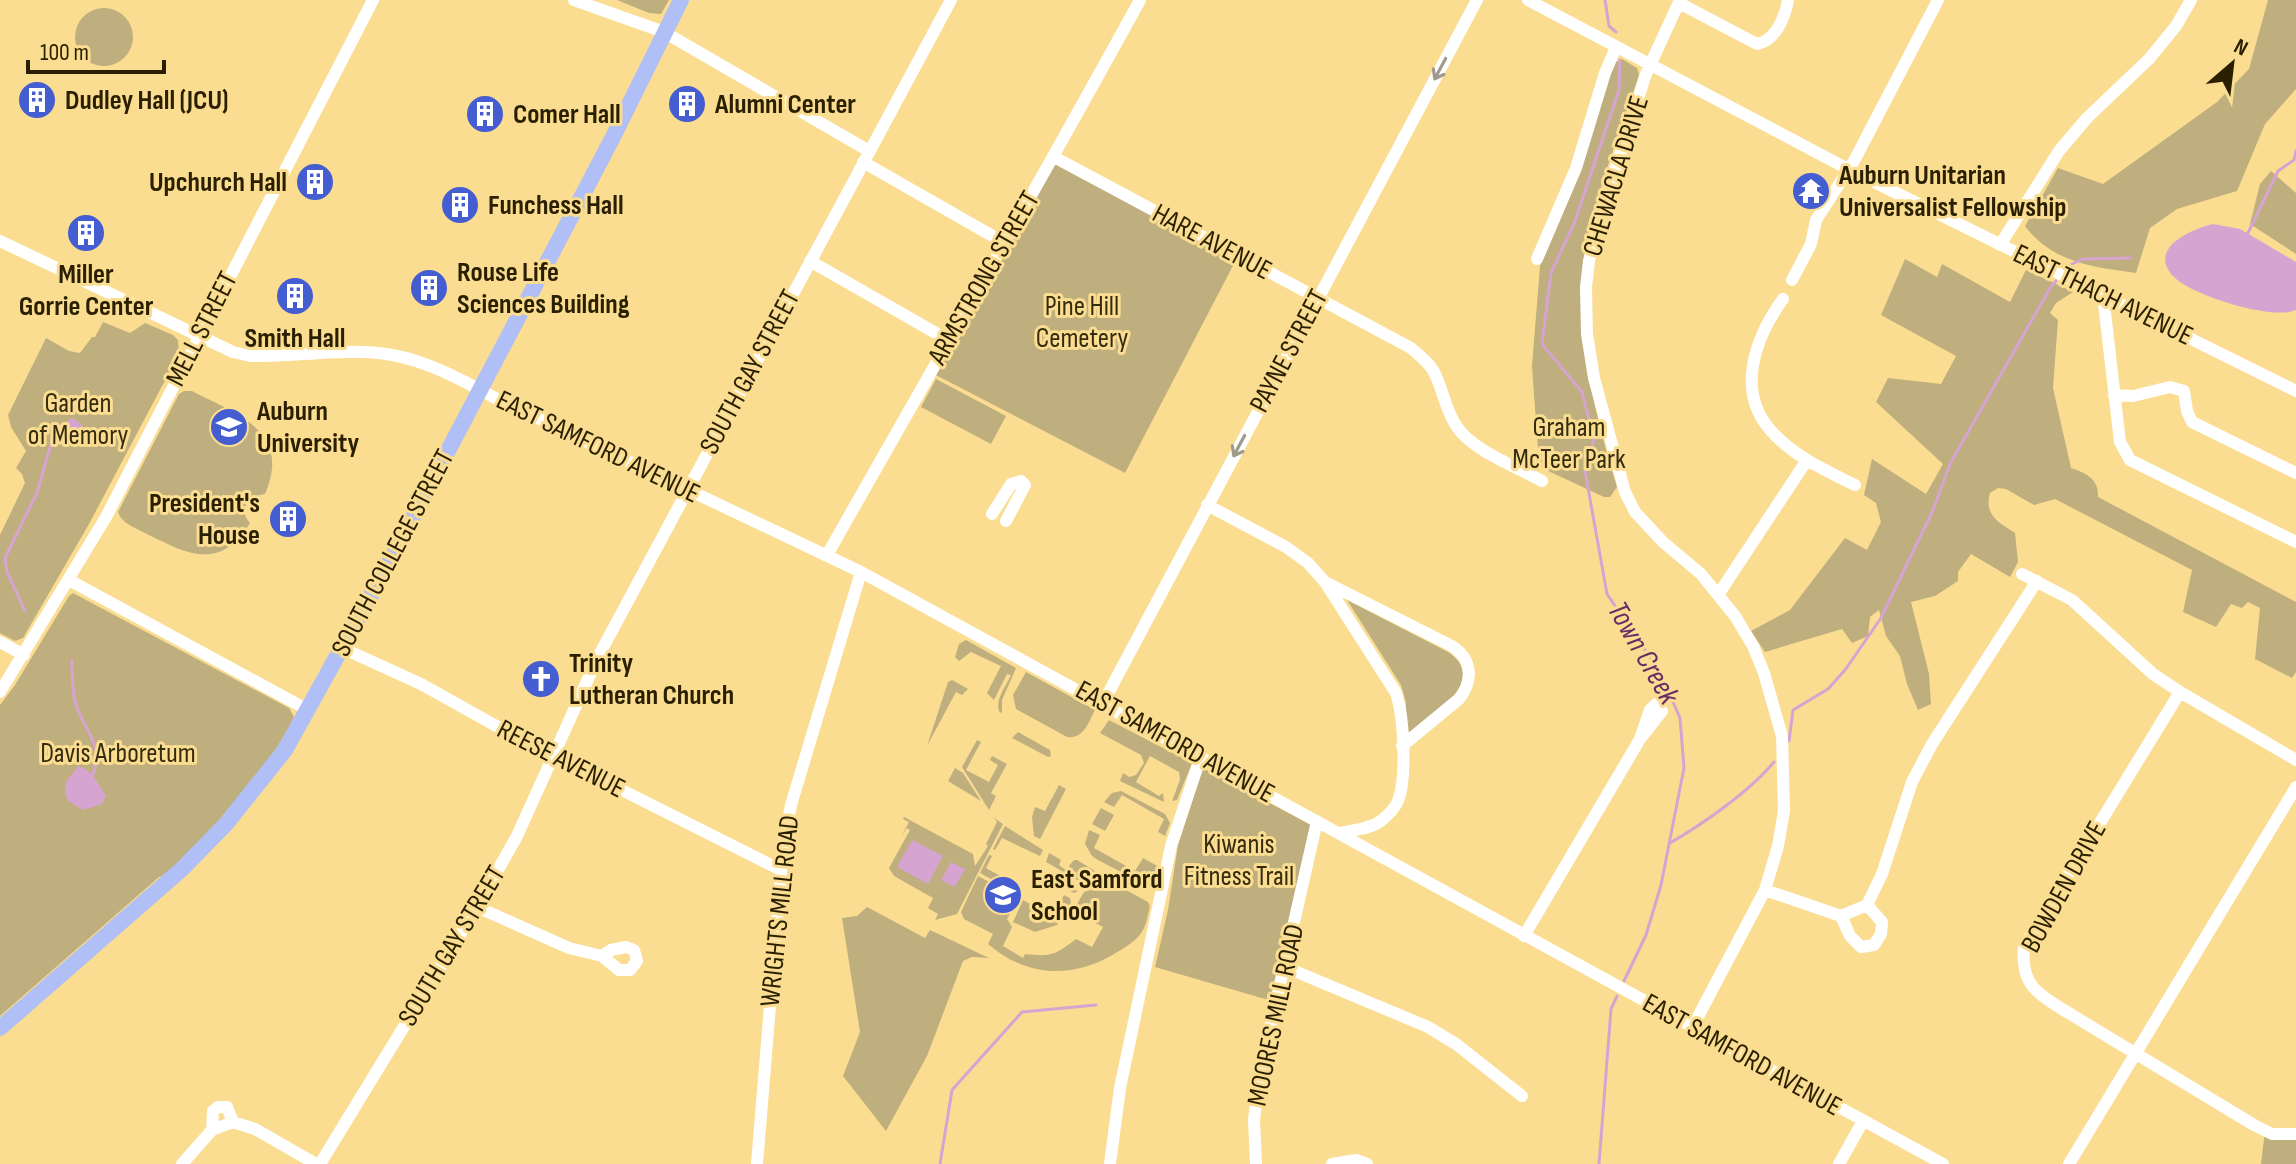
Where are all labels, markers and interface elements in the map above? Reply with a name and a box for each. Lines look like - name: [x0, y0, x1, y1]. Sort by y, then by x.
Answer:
- scale bar: [28, 24, 164, 74]
- north arrow: [2192, 24, 2272, 104]
- text: N: [2229, 33, 2252, 62]
- text: 100 m: [40, 38, 89, 67]
- one-way arrow: [1432, 56, 1447, 80]
- building icon: Dudley Hall (JCU): [16, 79, 58, 121]
- building icon: Alumni Center: [666, 83, 708, 125]
- place label: Dudley Hall (JCU): [65, 84, 229, 117]
- place label: Alumni Center: [714, 88, 856, 121]
- street label: CHEWACLA DRIVE: [1576, 92, 1656, 260]
- building icon: Comer Hall: [464, 93, 506, 135]
- place label: Comer Hall: [513, 98, 621, 131]
- place label: Auburn Unitarian Universalist Fellowship: [1838, 159, 2066, 224]
- building icon: Upchurch Hall: [294, 161, 336, 203]
- place label: Upchurch Hall: [149, 166, 287, 199]
- temple icon: Auburn Unitarian Universalist Fellowship: [1790, 170, 1832, 212]
- building icon: Funchess Hall: [439, 184, 481, 226]
- street label: ARMSTRONG STREET: [921, 186, 1047, 371]
- place label: Funchess Hall: [488, 189, 624, 222]
- street label: HARE AVENUE: [1147, 197, 1277, 287]
- building icon: Miller Gorrie Center: [65, 212, 107, 254]
- street label: EAST THACH AVENUE: [2008, 237, 2198, 353]
- place label: Rouse Life Sciences Building: [457, 256, 630, 321]
- place label: Miller Gorrie Center: [19, 258, 154, 323]
- street label: MELL STREET: [159, 266, 245, 392]
- building icon: Rouse Life Sciences Building: [408, 267, 450, 309]
- building icon: Smith Hall: [274, 275, 316, 317]
- street label: SOUTH GAY STREET: [693, 284, 807, 460]
- street label: PAYNE STREET: [1243, 284, 1335, 418]
- park label: Pine Hill Cemetery: [1036, 290, 1128, 355]
- place label: Smith Hall: [245, 322, 345, 355]
- street label: EAST SAMFORD AVENUE: [491, 383, 705, 511]
- park label: Garden of Memory: [28, 387, 129, 452]
- place label: Auburn University: [256, 395, 360, 460]
- school or university icon: Auburn University: [208, 406, 250, 448]
- park label: Graham McTeer Park: [1512, 411, 1626, 476]
- one-way arrow: [1230, 434, 1246, 458]
- street label: SOUTH COLLEGE STREET: [325, 444, 461, 662]
- place label: President's House: [149, 487, 260, 552]
- building icon: President's House: [267, 498, 309, 540]
- water label: Town Creek: [1599, 595, 1687, 712]
- place label: Trinity Lutheran Church: [569, 647, 734, 712]
- church icon: Trinity Lutheran Church: [520, 658, 562, 700]
- street label: EAST SAMFORD AVENUE: [1070, 674, 1280, 810]
- street label: REESE AVENUE: [492, 713, 630, 805]
- park label: Davis Arboretum: [40, 737, 196, 770]
- street label: WRIGHTS MILL ROAD: [754, 814, 806, 1008]
- street label: BOWDEN DRIVE: [2014, 816, 2114, 958]
- park label: Kiwanis Fitness Trail: [1184, 828, 1294, 893]
- street label: SOUTH GAY STREET: [391, 860, 513, 1032]
- place label: East Samford School: [1031, 863, 1162, 928]
- school or university icon: East Samford School: [982, 874, 1024, 916]
- street label: MOORES MILL ROAD: [1241, 921, 1311, 1109]
- street label: EAST SAMFORD AVENUE: [1637, 987, 1847, 1123]

